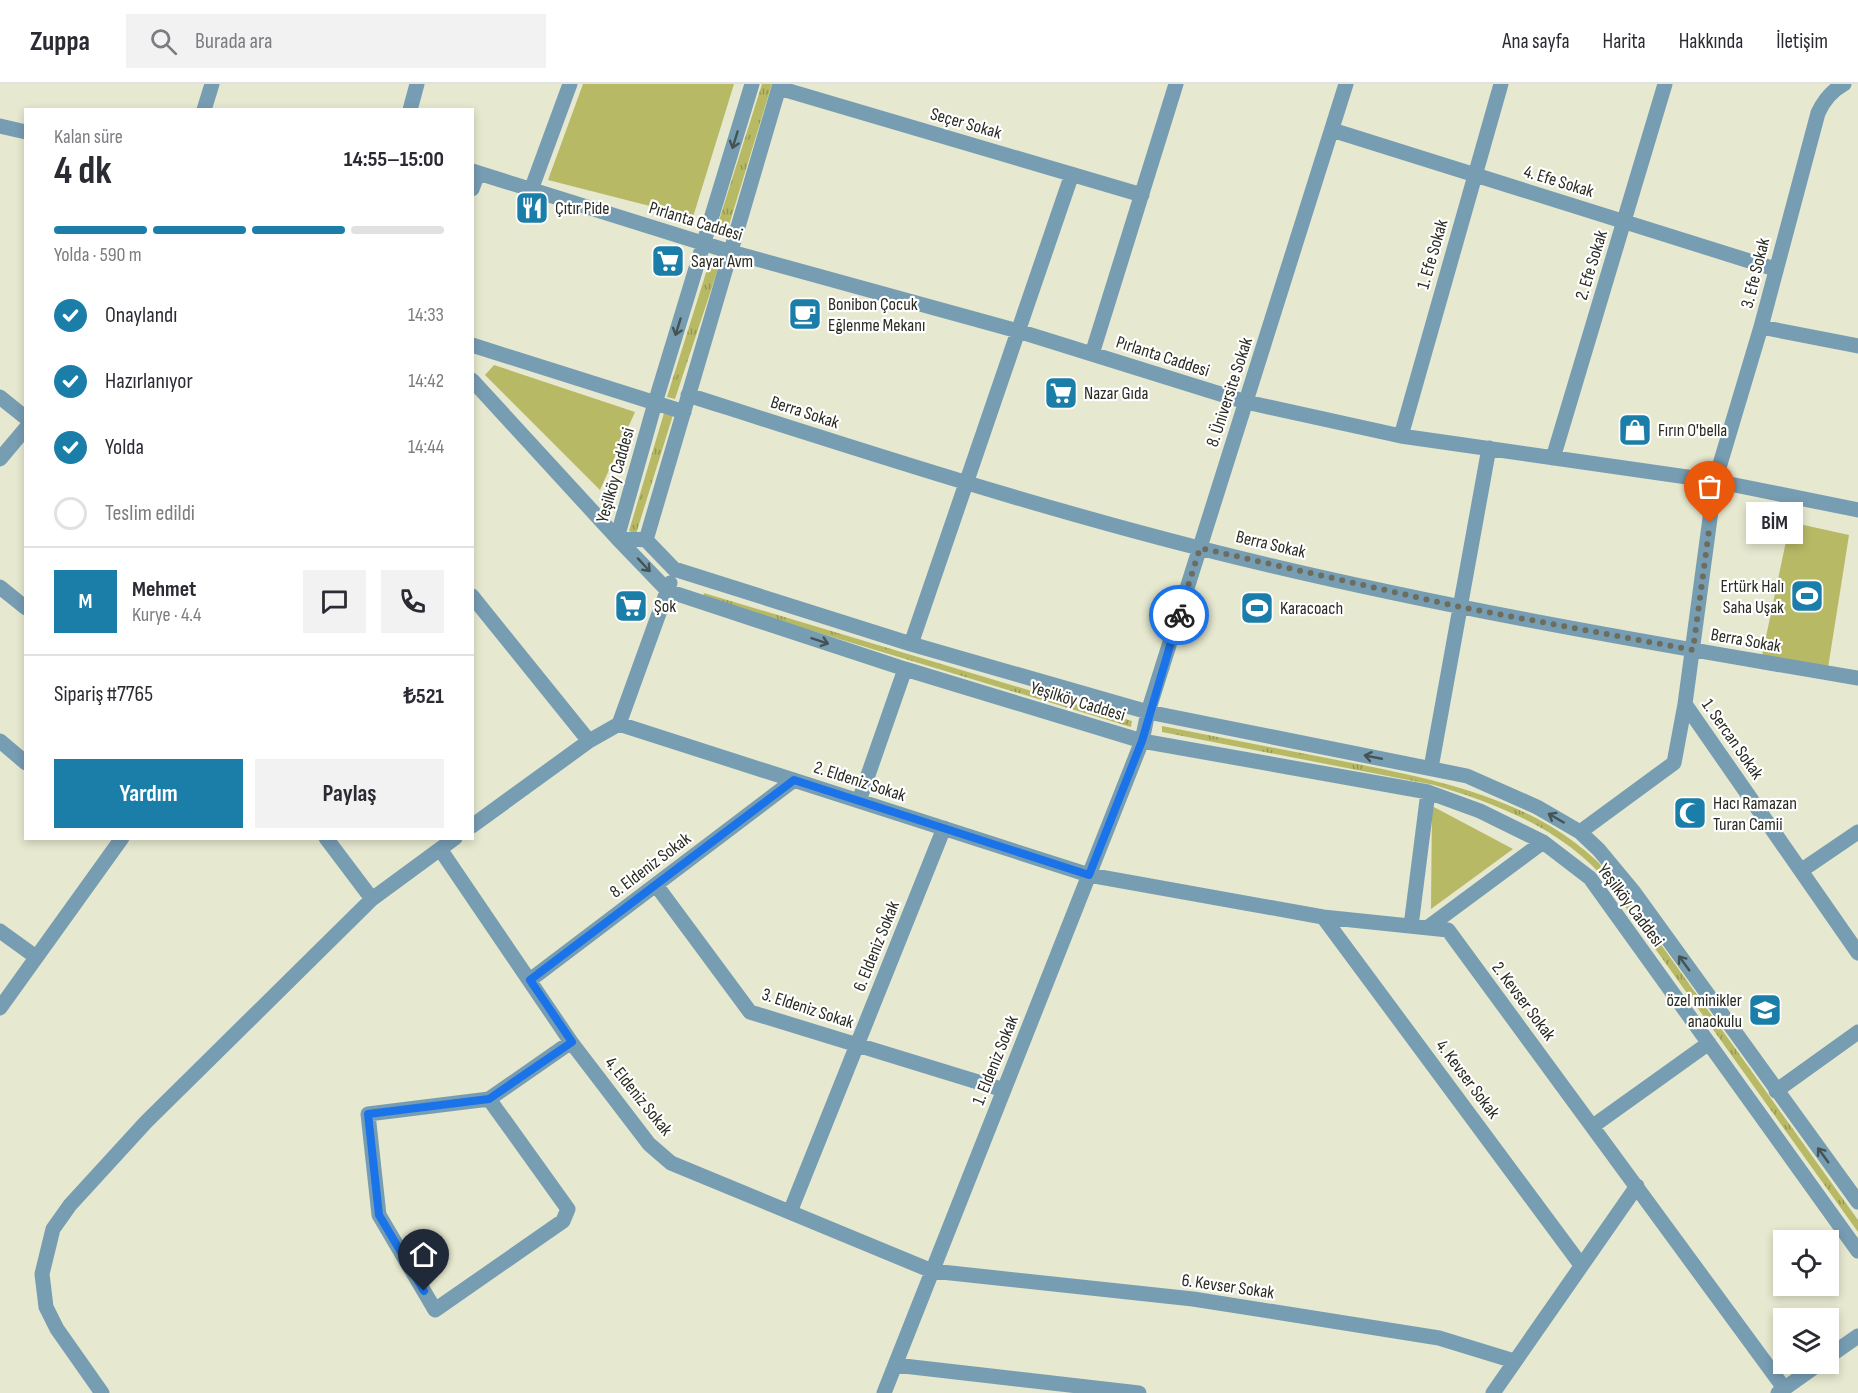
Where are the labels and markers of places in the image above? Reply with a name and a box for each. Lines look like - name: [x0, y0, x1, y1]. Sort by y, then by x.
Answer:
- restaurant icon: Çıtır Pide: [514, 190, 550, 226]
- place label: Çıtır Pide: [555, 198, 610, 219]
- supermarket icon: Sayar Avm: [650, 243, 686, 279]
- place label: Sayar Avm: [691, 251, 753, 272]
- place label: Bonibon Çocuk Eğlenme Mekanı: [828, 294, 925, 336]
- cafe icon: Bonibon Çocuk Eğlenme Mekanı: [787, 296, 823, 332]
- supermarket icon: Nazar Gıda: [1043, 375, 1079, 411]
- place label: Nazar Gıda: [1084, 383, 1148, 404]
- shop icon: Fırın O'bella: [1617, 412, 1653, 448]
- place label: Fırın O'bella: [1658, 420, 1727, 441]
- pin: [1684, 461, 1735, 523]
- callout: BİM: [1746, 502, 1803, 544]
- place label: Ertürk Halı Saha Uşak: [1721, 576, 1784, 618]
- sports icon: Ertürk Halı Saha Uşak: [1789, 578, 1825, 614]
- supermarket icon: Şok: [613, 588, 649, 624]
- sports icon: Karacoach: [1239, 590, 1275, 626]
- place label: Şok: [654, 596, 676, 617]
- place label: Karacoach: [1280, 598, 1343, 619]
- place label: Hacı Ramazan Turan Camii: [1713, 793, 1797, 835]
- mosque icon: Hacı Ramazan Turan Camii: [1672, 795, 1708, 831]
- place label: özel minikler anaokulu: [1666, 990, 1742, 1032]
- school or university icon: özel minikler anaokulu: [1747, 992, 1783, 1028]
- pin: [398, 1229, 449, 1291]

